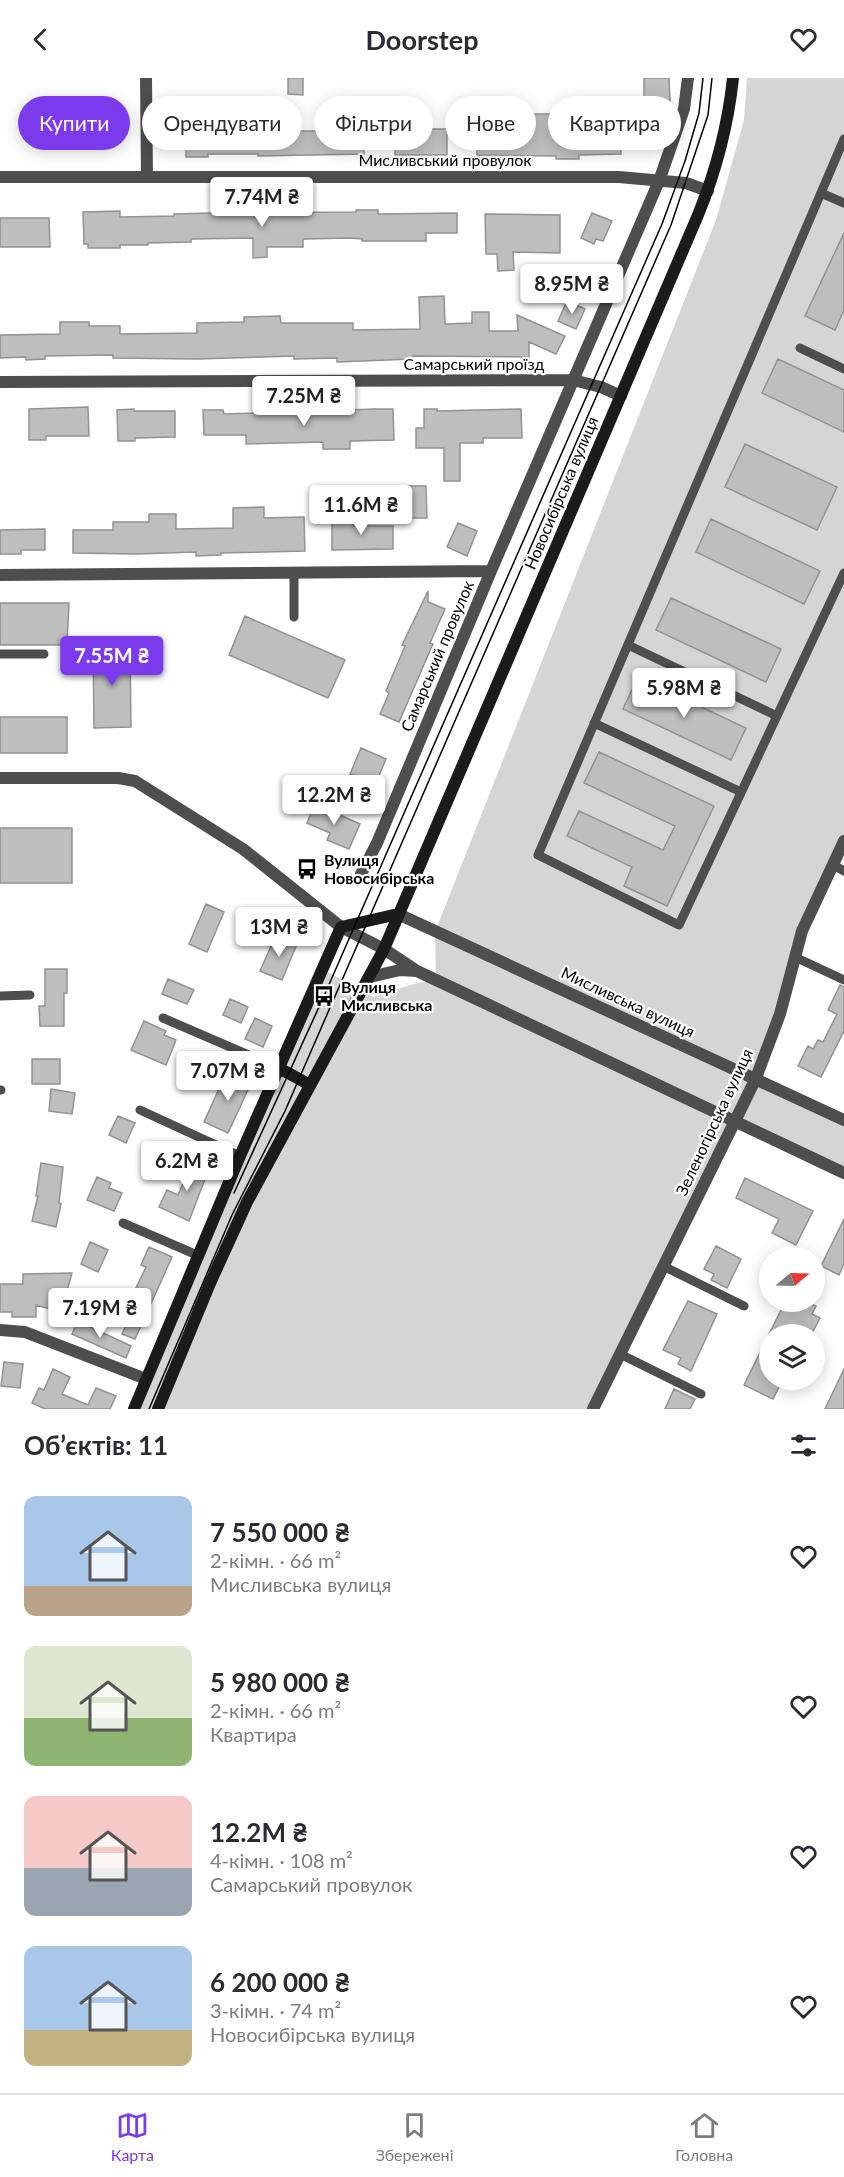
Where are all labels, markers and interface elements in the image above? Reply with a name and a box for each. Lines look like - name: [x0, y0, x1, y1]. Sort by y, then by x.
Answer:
- icon: back: [24, 23, 57, 56]
- text: Doorstep: [366, 23, 478, 56]
- icon: heart: [787, 23, 820, 56]
- chip: Купити: [18, 96, 130, 150]
- chip: Орендувати: [142, 96, 302, 150]
- chip: Фільтри: [314, 96, 433, 150]
- chip: Нове: [445, 96, 536, 150]
- chip: Квартира: [548, 96, 681, 150]
- street label: Мисливський провулок: [358, 150, 532, 169]
- pin: 7.74M ₴: [207, 177, 317, 228]
- text: 7.74M ₴: [224, 184, 300, 208]
- pin: 8.95M ₴: [517, 264, 627, 315]
- text: 8.95M ₴: [534, 271, 610, 295]
- street label: Самарський проїзд: [404, 354, 545, 373]
- pin: 7.25M ₴: [249, 376, 359, 427]
- text: 7.25M ₴: [266, 383, 342, 407]
- street label: Новосибірська вулиця: [520, 414, 601, 572]
- pin: 11.6M ₴: [306, 485, 416, 536]
- text: 11.6M ₴: [323, 492, 399, 516]
- street label: Самарський провулок: [396, 577, 477, 734]
- pin: 7.55M ₴: [57, 636, 167, 687]
- text: 7.55M ₴: [74, 643, 150, 667]
- pin: 5.98M ₴: [629, 668, 739, 719]
- text: 5.98M ₴: [646, 675, 722, 699]
- pin: 12.2M ₴: [279, 775, 389, 826]
- text: 12.2M ₴: [296, 782, 372, 806]
- place label: Вулиця Новосибірська: [324, 850, 434, 887]
- bus stop icon: Вулиця Новосибірська: [295, 857, 319, 881]
- pin: 13M ₴: [237, 907, 321, 958]
- text: 13M ₴: [249, 914, 309, 938]
- street label: Мисливська вулиця: [558, 962, 698, 1041]
- place label: Вулиця Мисливська: [341, 977, 432, 1014]
- bus stop icon: Вулиця Мисливська: [312, 984, 336, 1008]
- street label: Зеленогірська вулиця: [671, 1045, 756, 1198]
- pin: 7.07M ₴: [173, 1051, 283, 1102]
- text: 7.07M ₴: [190, 1058, 266, 1082]
- pin: 6.2M ₴: [138, 1141, 236, 1192]
- text: 6.2M ₴: [155, 1148, 219, 1172]
- north arrow: [759, 1246, 825, 1312]
- map controls: [759, 1246, 825, 1390]
- pin: 7.19M ₴: [45, 1288, 155, 1339]
- text: 7.19M ₴: [62, 1295, 138, 1319]
- button: layers: [759, 1324, 825, 1390]
- text: Об’єктів: 11: [24, 1429, 168, 1461]
- icon: filters: [787, 1429, 820, 1462]
- text: 7 550 000 ₴: [210, 1516, 350, 1548]
- icon: home: [72, 1520, 144, 1592]
- icon: heart: [787, 1540, 820, 1573]
- text: 2-кімн. · 66 m²: [210, 1548, 341, 1572]
- text: Мисливська вулиця: [210, 1572, 391, 1596]
- text: 5 980 000 ₴: [210, 1666, 350, 1698]
- icon: home: [72, 1670, 144, 1742]
- icon: heart: [787, 1690, 820, 1723]
- text: 2-кімн. · 66 m²: [210, 1698, 341, 1722]
- text: Квартира: [210, 1722, 297, 1746]
- text: 12.2M ₴: [210, 1816, 308, 1848]
- icon: home: [72, 1820, 144, 1892]
- icon: heart: [787, 1840, 820, 1873]
- text: 4-кімн. · 108 m²: [210, 1848, 353, 1872]
- text: Самарський провулок: [210, 1872, 412, 1896]
- text: 6 200 000 ₴: [210, 1966, 350, 1998]
- icon: home: [72, 1970, 144, 2042]
- icon: heart: [787, 1990, 820, 2023]
- text: 3-кімн. · 74 m²: [210, 1998, 341, 2022]
- text: Новосибірська вулиця: [210, 2022, 415, 2046]
- tab: Карта: [111, 2109, 154, 2164]
- tab: Збережені: [376, 2109, 453, 2164]
- tab: Головна: [675, 2109, 733, 2164]

